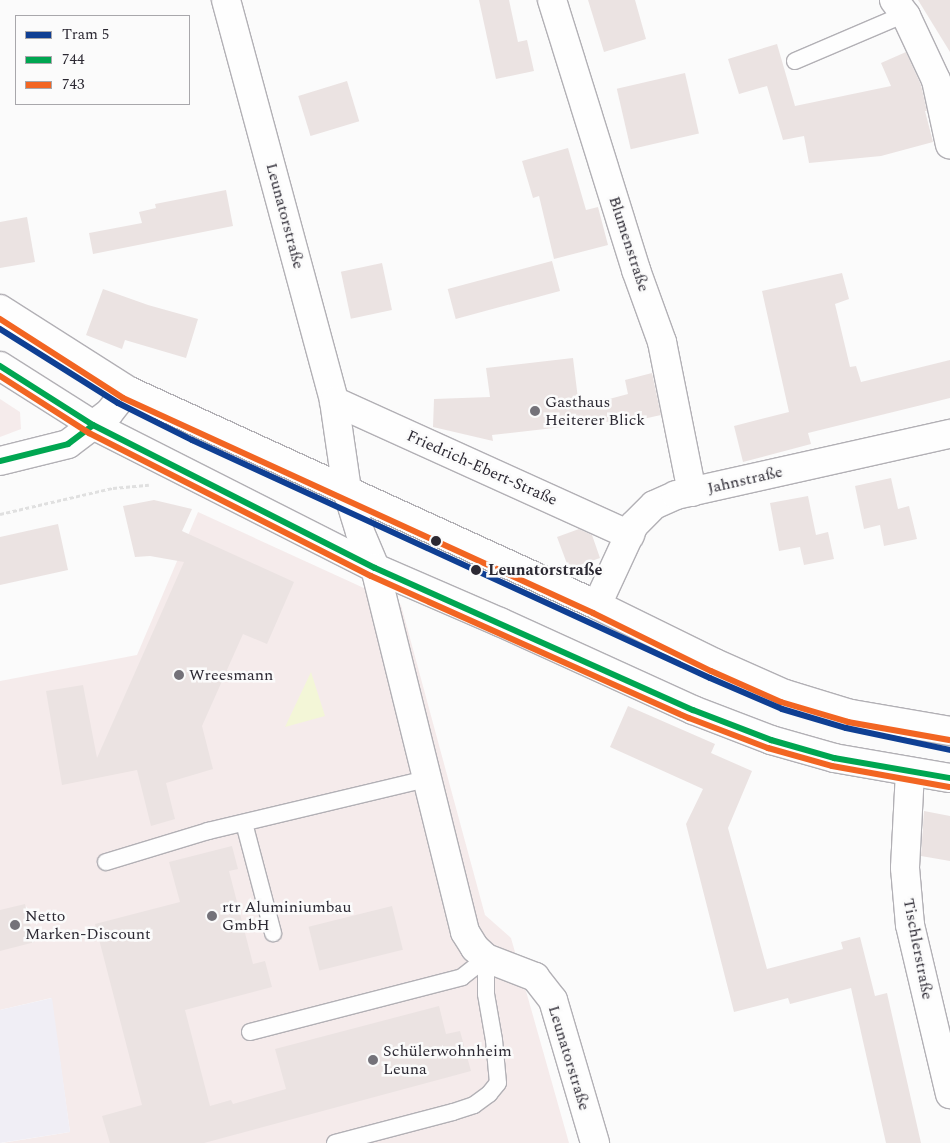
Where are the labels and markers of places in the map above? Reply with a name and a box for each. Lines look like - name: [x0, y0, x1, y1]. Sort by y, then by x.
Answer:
- place label: Gasthaus Heiterer Blick: [545, 392, 645, 430]
- marker: Gasthaus Heiterer Blick: [529, 405, 541, 417]
- unlabelled marker: [431, 536, 441, 546]
- place label: Leunatorstraße: [488, 560, 602, 580]
- marker: Leunatorstraße: [467, 561, 485, 579]
- place label: Wreesmann: [189, 665, 273, 685]
- marker: Wreesmann: [173, 669, 185, 681]
- place label: rtr Aluminiumbau GmbH: [222, 897, 351, 935]
- place label: Netto Marken-Discount: [25, 906, 151, 944]
- marker: rtr Aluminiumbau GmbH: [206, 910, 218, 922]
- marker: Netto Marken-Discount: [9, 919, 21, 931]
- place label: Schülerwohnheim Leuna: [383, 1041, 512, 1079]
- marker: Schülerwohnheim Leuna: [367, 1054, 379, 1066]

